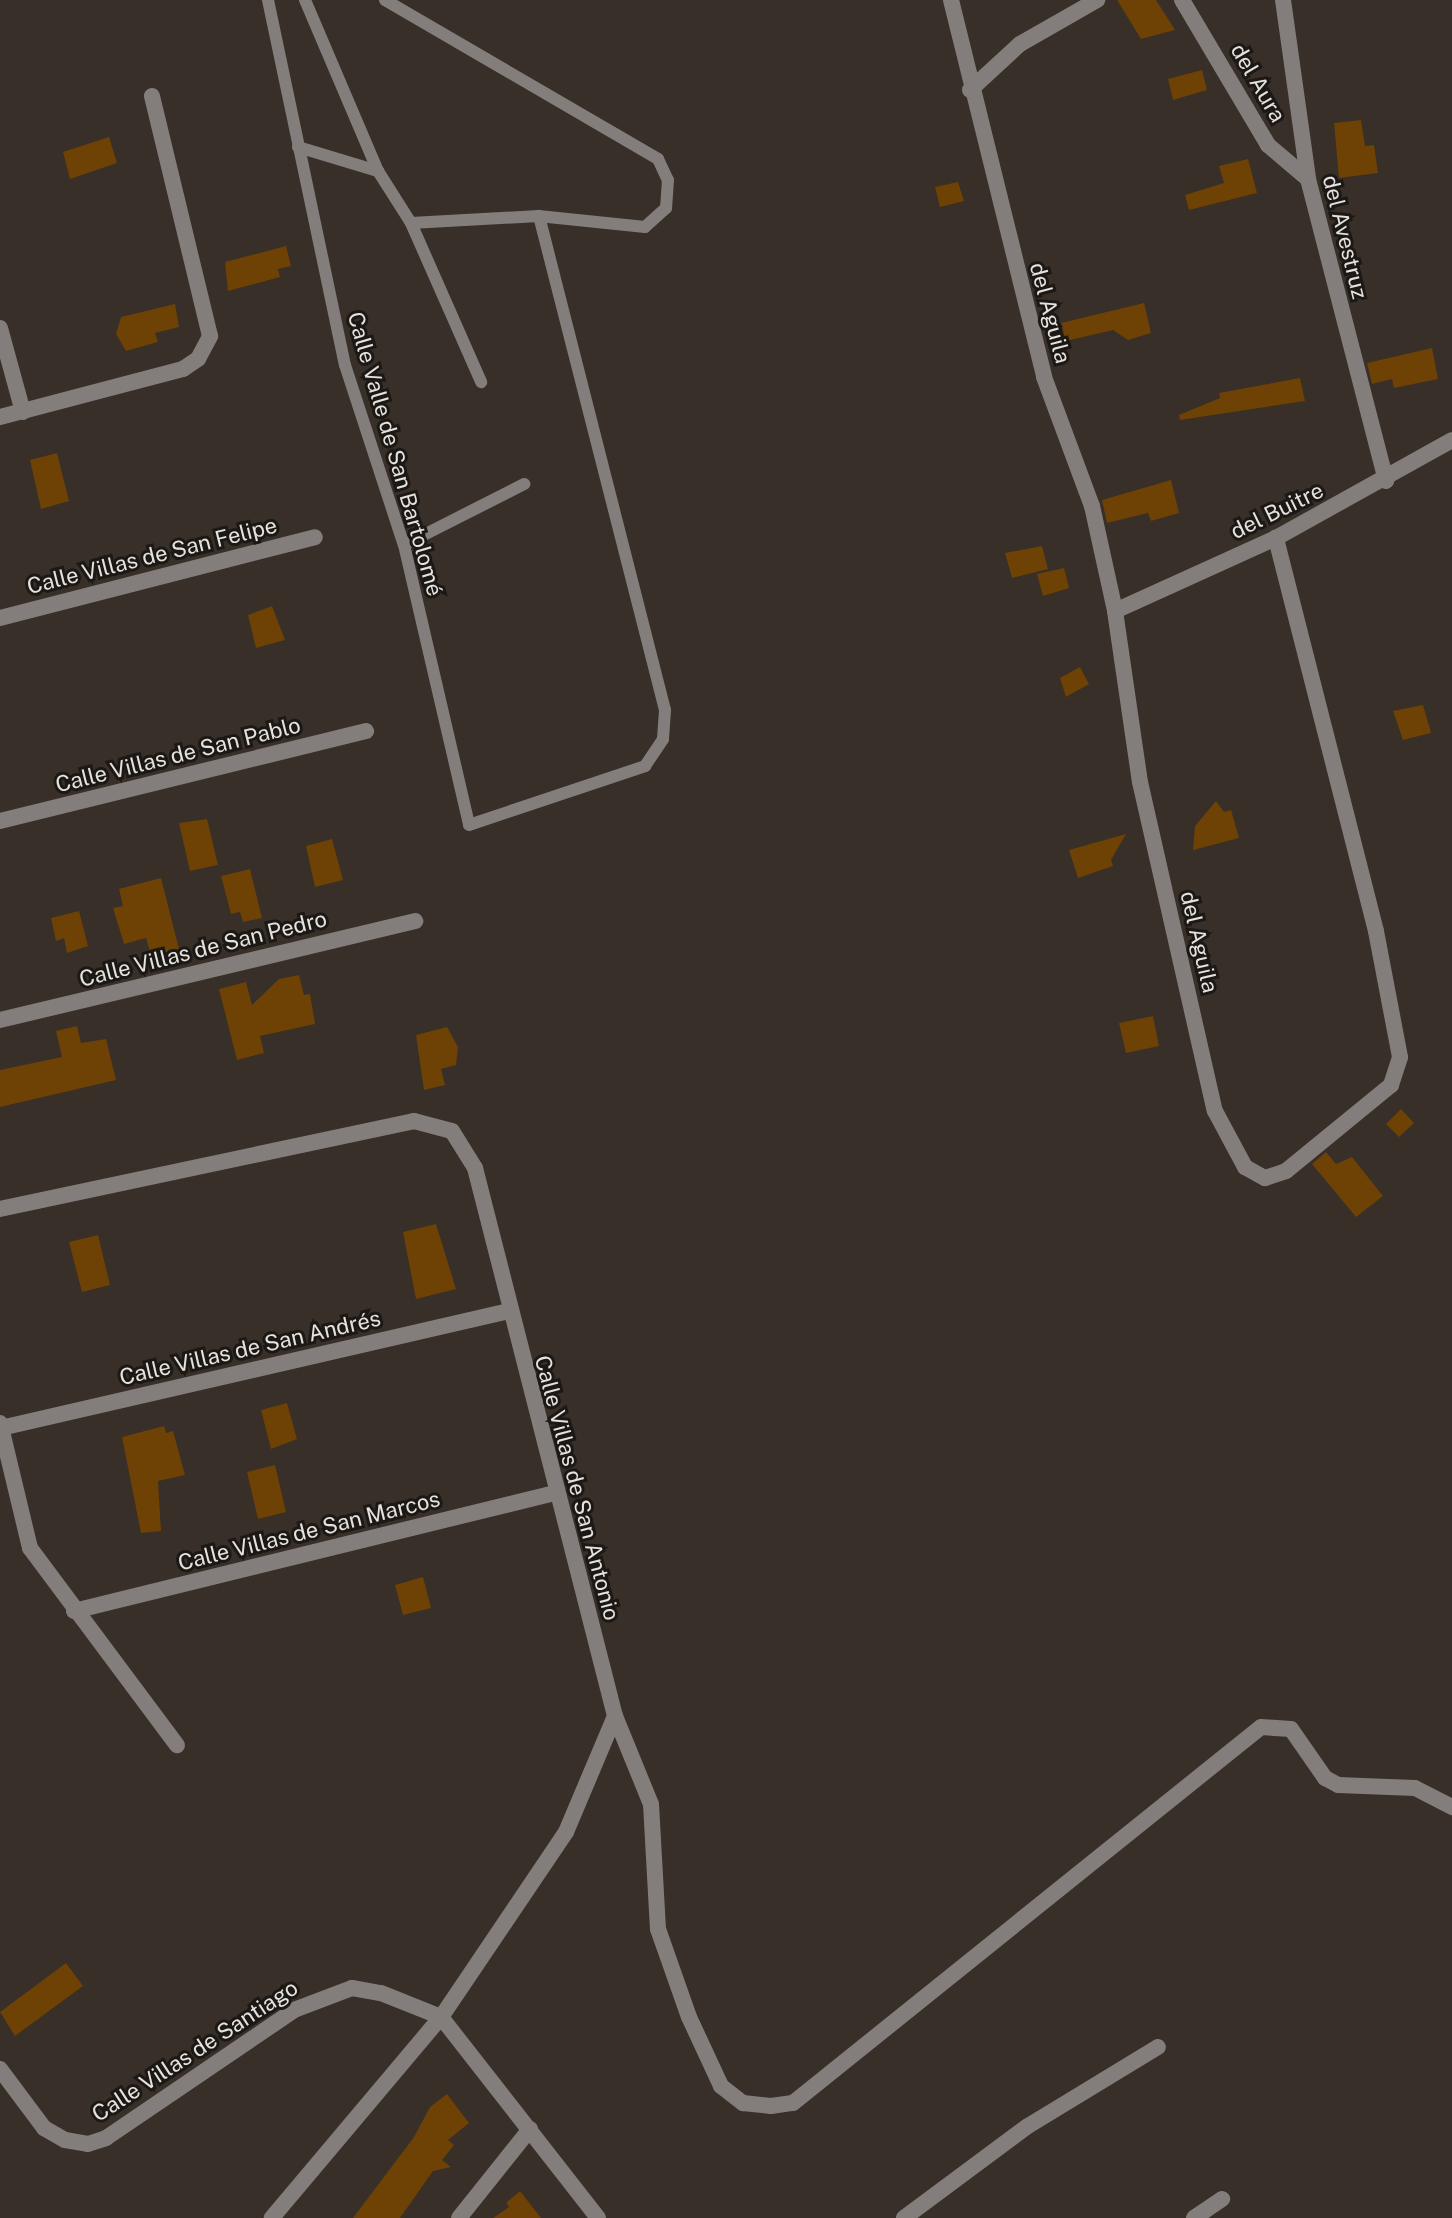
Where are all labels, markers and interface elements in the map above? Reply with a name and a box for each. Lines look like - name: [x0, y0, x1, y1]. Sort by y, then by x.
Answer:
- street label: del Aura: [1225, 39, 1291, 127]
- street label: del Avestruz: [1317, 172, 1373, 302]
- street label: del Aguila: [1024, 260, 1076, 366]
- street label: Calle Valle de San Bartolomé: [342, 308, 448, 600]
- street label: del Buitre: [1226, 477, 1328, 545]
- street label: Calle Villas de San Felipe: [24, 512, 280, 600]
- street label: Calle Villas de San Pablo: [52, 712, 304, 798]
- street label: del Aguila: [1175, 889, 1223, 995]
- street label: Calle Villas de San Pedro: [76, 905, 330, 993]
- street label: Calle Villas de San Andrés: [116, 1305, 384, 1391]
- street label: Calle Villas de San Antonio: [529, 1352, 625, 1624]
- street label: Calle Villas de San Marcos: [175, 1485, 443, 1577]
- street label: Calle Villas de Santiago: [87, 1974, 303, 2128]

